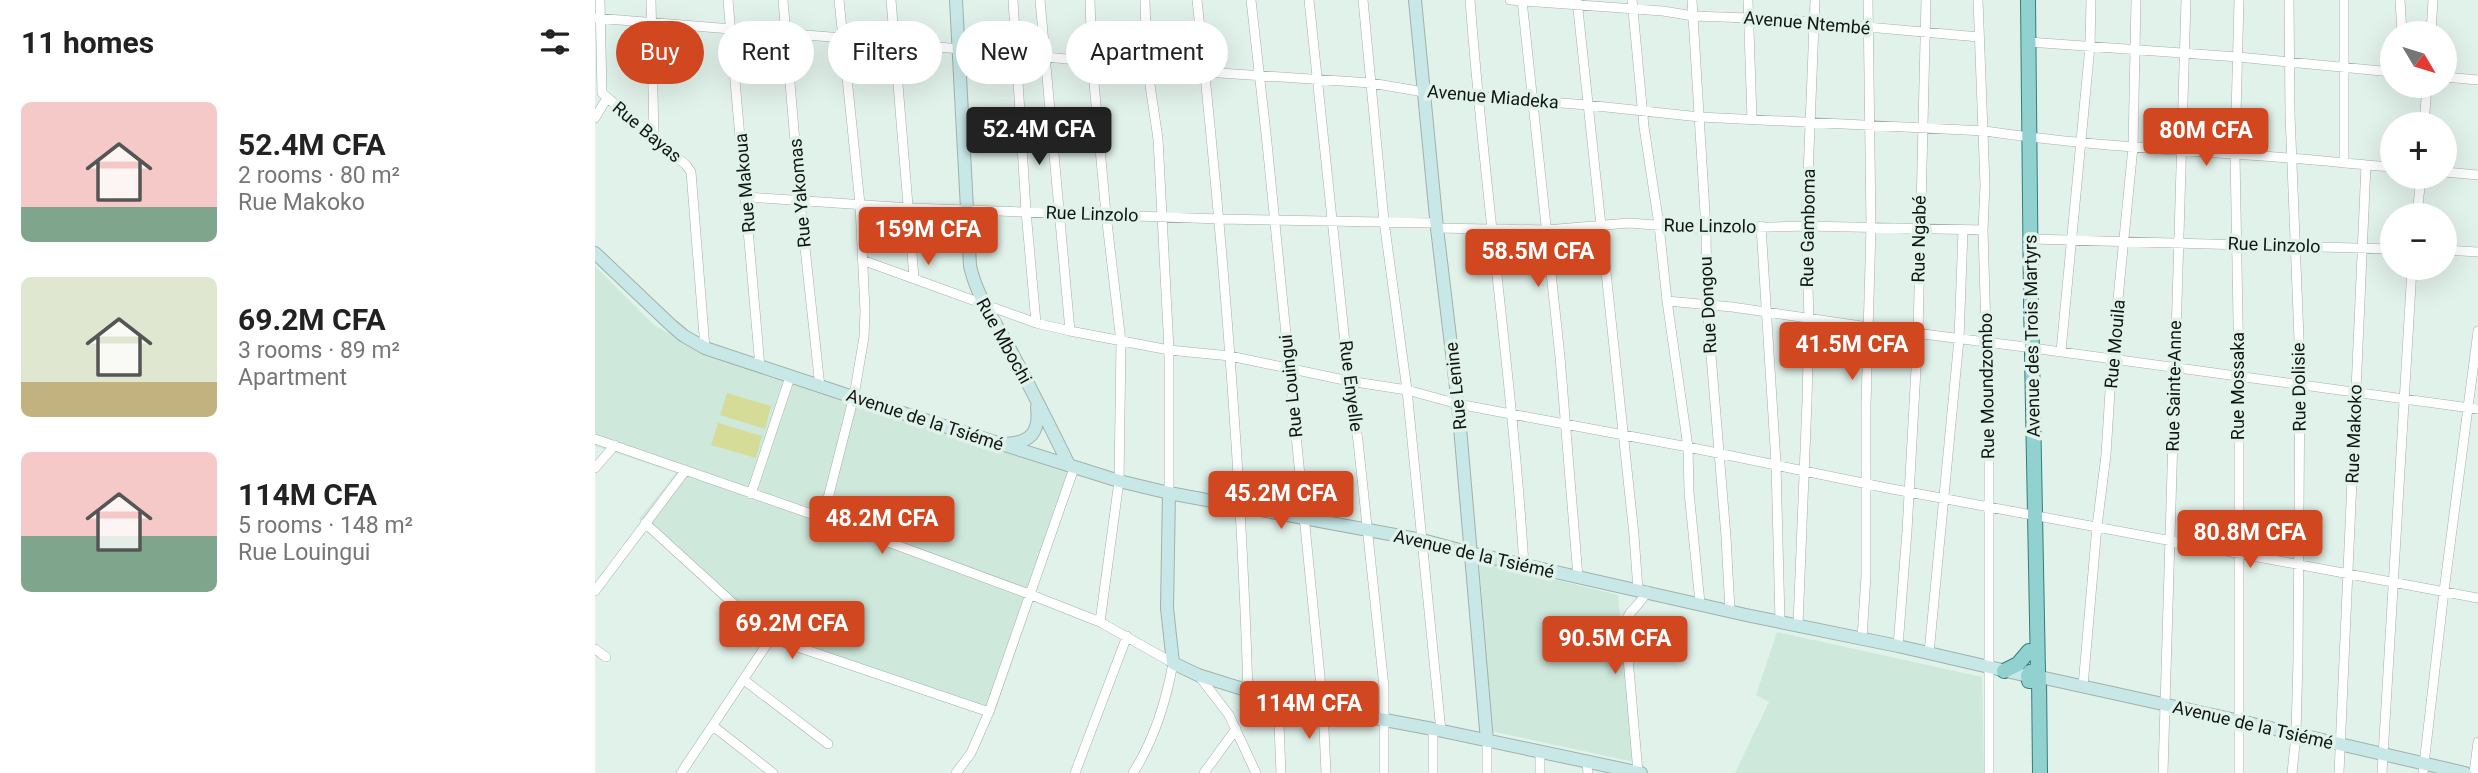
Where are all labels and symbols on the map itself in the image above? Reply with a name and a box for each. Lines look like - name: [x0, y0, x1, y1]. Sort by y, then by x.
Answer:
- street label: Avenue Ntembé: [1743, 7, 1871, 38]
- north arrow: [2380, 21, 2457, 98]
- street label: Avenue Miadeka: [1426, 80, 1560, 113]
- street label: Rue Bayas: [609, 97, 686, 166]
- pin: 52.4M CFA: [959, 108, 1119, 167]
- pin: 80M CFA: [2141, 108, 2271, 168]
- street label: Rue Makoua: [730, 132, 759, 234]
- street label: Rue Yakomas: [784, 138, 815, 248]
- street label: Rue Gamboma: [1796, 168, 1819, 288]
- street label: Rue Ngabé: [1907, 195, 1930, 283]
- street label: Rue Linzolo: [1045, 201, 1139, 226]
- pin: 159M CFA: [856, 208, 1000, 267]
- street label: Rue Linzolo: [1663, 214, 1757, 237]
- pin: 58.5M CFA: [1458, 230, 1618, 289]
- street label: Rue Linzolo: [2227, 232, 2321, 257]
- street label: Avenue des Trois Martyrs: [2019, 235, 2044, 438]
- street label: Rue Dongou: [1694, 256, 1721, 354]
- street label: Rue Mbochi: [972, 294, 1037, 387]
- street label: Rue Mouila: [2100, 298, 2129, 389]
- street label: Rue Moundzombo: [1975, 313, 1998, 459]
- street label: Rue Sainte-Anne: [2162, 320, 2185, 452]
- pin: 41.5M CFA: [1772, 322, 1932, 382]
- street label: Rue Mossaka: [2227, 332, 2248, 440]
- street label: Rue Louingui: [1275, 333, 1306, 439]
- street label: Rue Enyelle: [1336, 339, 1367, 433]
- street label: Rue Lenine: [1440, 341, 1471, 431]
- street label: Rue Dolisie: [2287, 342, 2310, 432]
- street label: Avenue de la Tsiémé: [844, 384, 1006, 455]
- street label: Rue Makoko: [2341, 384, 2366, 484]
- pin: 45.2M CFA: [1201, 472, 1361, 531]
- pin: 48.2M CFA: [802, 496, 962, 556]
- pin: 80.8M CFA: [2170, 510, 2330, 570]
- street label: Avenue de la Tsiémé: [1392, 525, 1556, 582]
- pin: 69.2M CFA: [712, 602, 872, 661]
- pin: 90.5M CFA: [1535, 616, 1695, 676]
- pin: 114M CFA: [1237, 682, 1381, 741]
- street label: Avenue de la Tsiémé: [2171, 696, 2335, 753]

